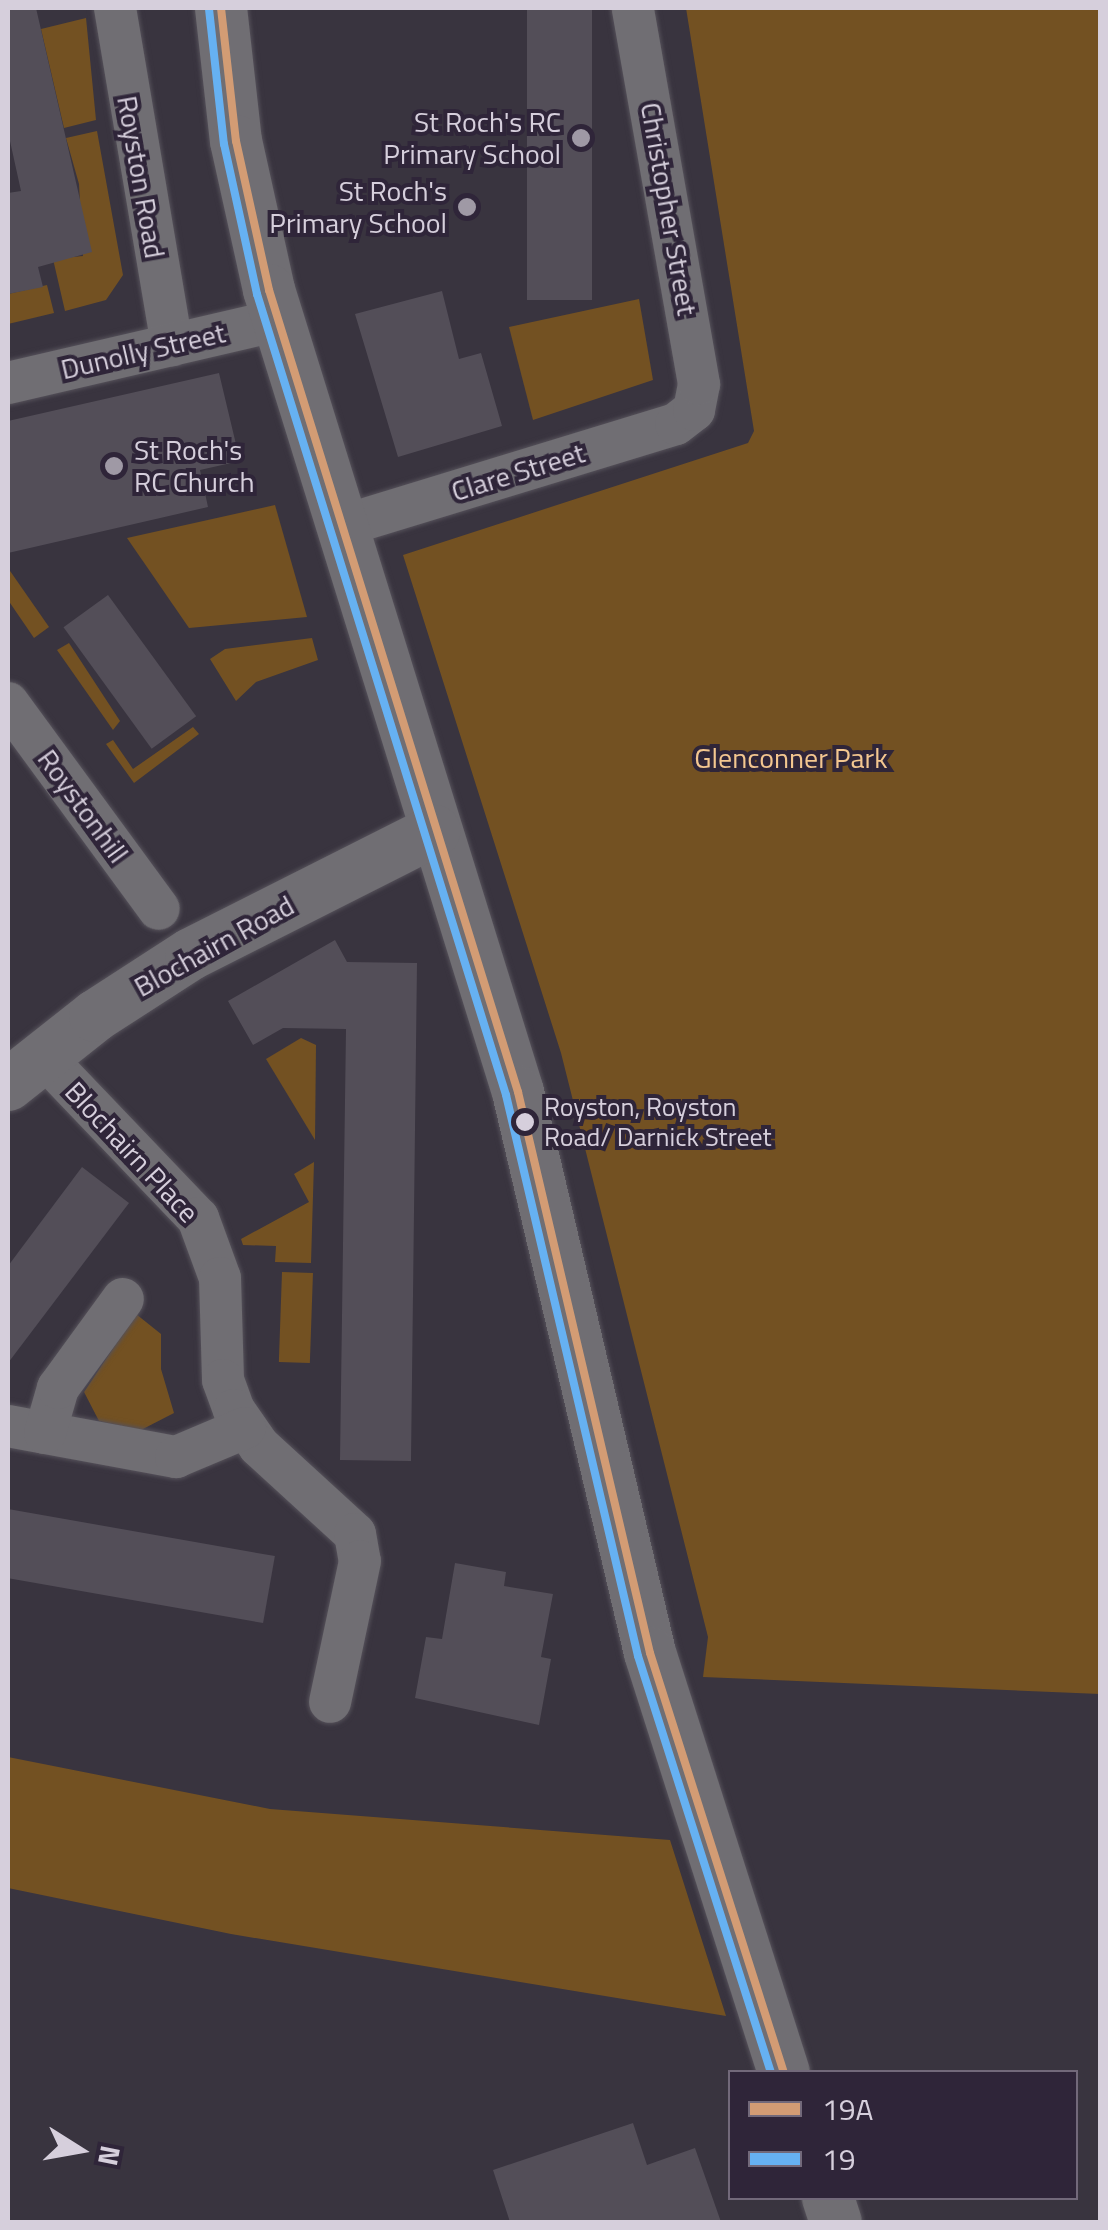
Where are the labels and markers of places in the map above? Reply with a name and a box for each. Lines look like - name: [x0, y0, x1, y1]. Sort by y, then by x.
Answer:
- place label: St Roch's RC Primary School: [383, 105, 561, 171]
- marker: St Roch's RC Primary School: [570, 127, 592, 149]
- place label: St Roch's Primary School: [269, 174, 447, 240]
- marker: St Roch's Primary School: [456, 196, 478, 218]
- place label: St Roch's RC Church: [134, 433, 254, 499]
- marker: St Roch's RC Church: [103, 455, 125, 477]
- place label: Royston, Royston Road/ Darnick Street: [544, 1091, 772, 1152]
- marker: Royston, Royston Road/ Darnick Street: [515, 1112, 535, 1132]

